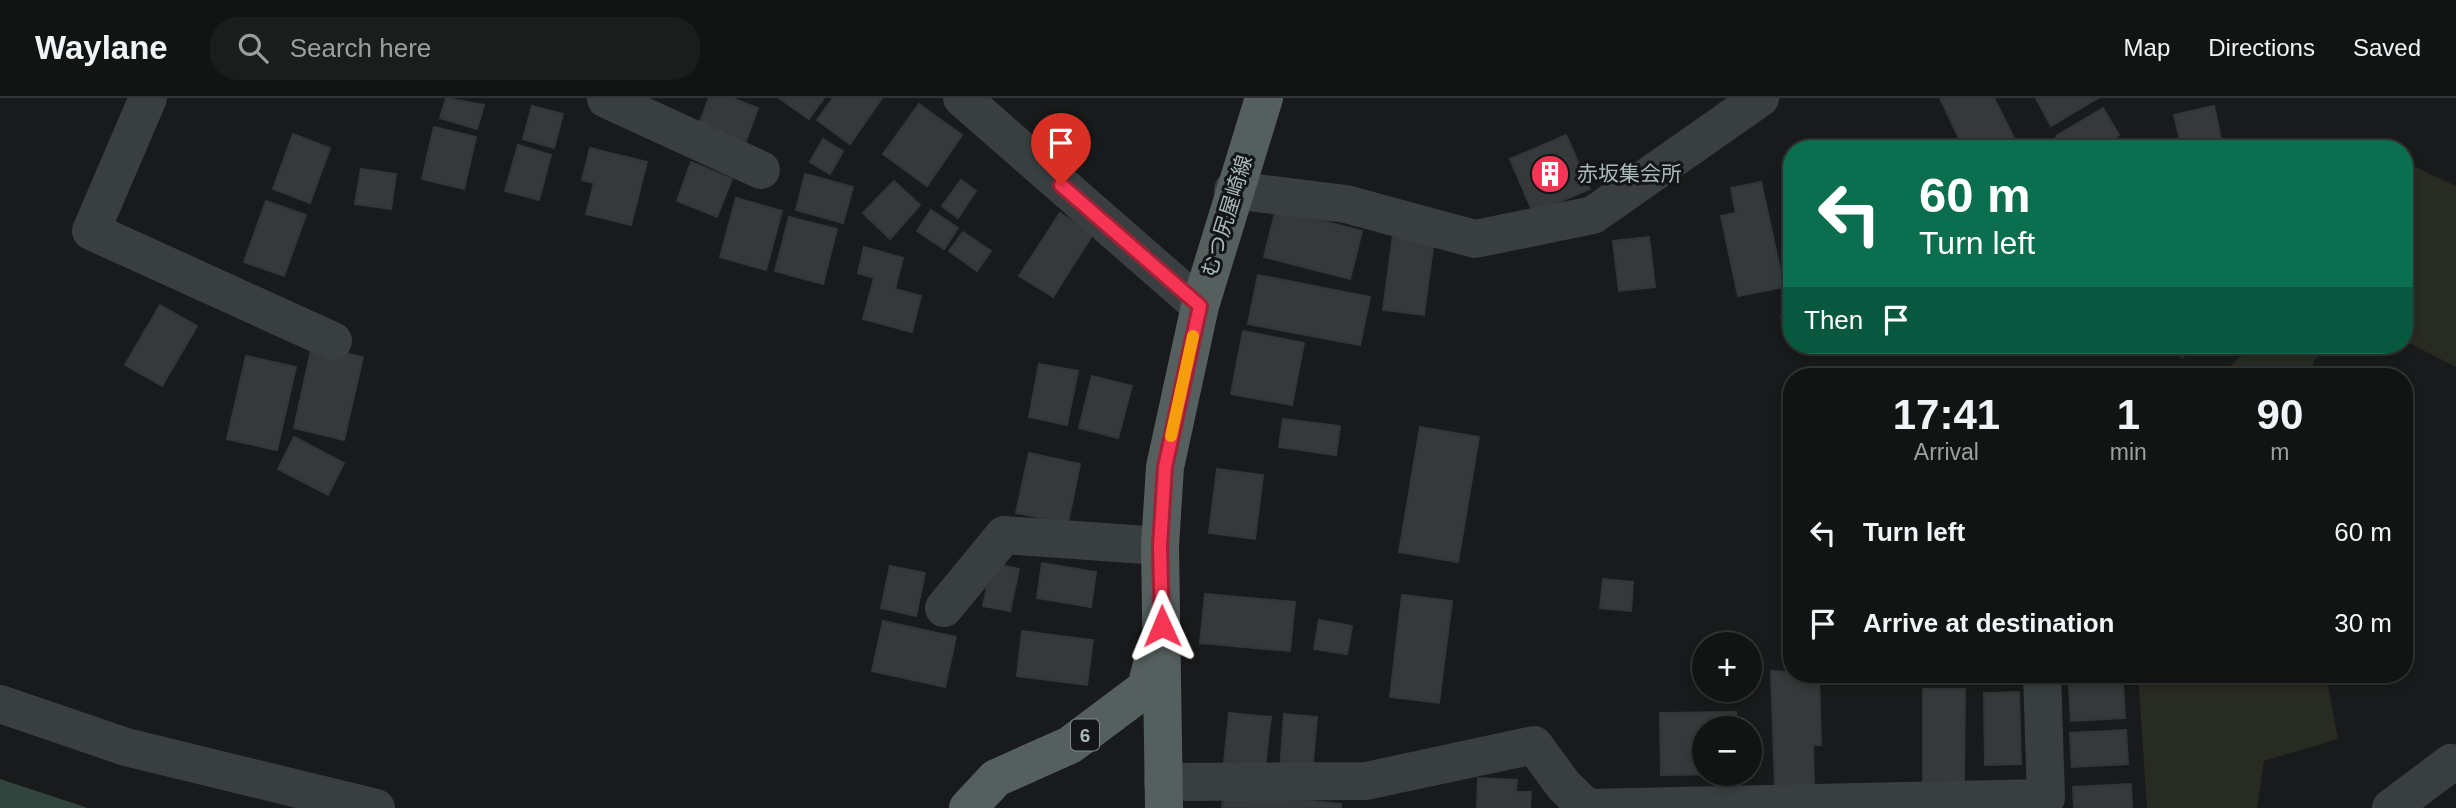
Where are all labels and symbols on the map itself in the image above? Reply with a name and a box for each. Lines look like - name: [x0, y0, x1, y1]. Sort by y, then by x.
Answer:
- pin: [1031, 113, 1091, 185]
- street label: むつ尻屋崎線: [1197, 152, 1256, 279]
- building icon: 赤坂集会所: [1529, 153, 1571, 195]
- place label: 赤坂集会所: [1577, 162, 1682, 185]
- position arrow: [1125, 589, 1199, 663]
- road number: 6: [1071, 720, 1099, 750]

